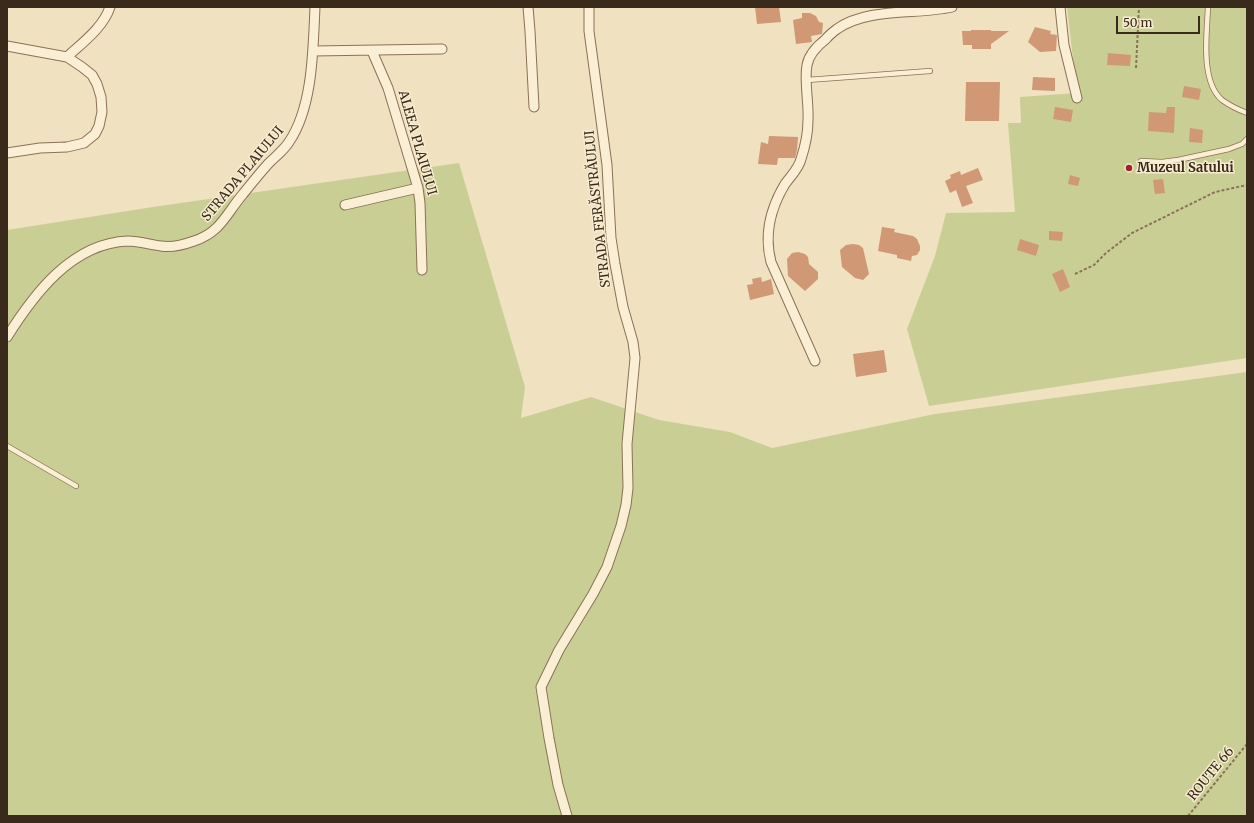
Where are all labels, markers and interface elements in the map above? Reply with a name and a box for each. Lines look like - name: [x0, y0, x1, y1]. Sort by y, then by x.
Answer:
- scale bar: [1118, 8, 1202, 34]
- text: 50 m: [1123, 15, 1152, 30]
- street label: ALEEA PLAIULUI: [395, 89, 439, 197]
- street label: STRADA PLAIULUI: [199, 123, 287, 225]
- street label: STRADA FERĂSTRĂULUI: [582, 130, 614, 288]
- place label: Muzeul Satului: [1137, 160, 1234, 176]
- marker: Muzeul Satului: [1124, 163, 1134, 173]
- street label: ROUTE 66: [1185, 744, 1237, 804]

